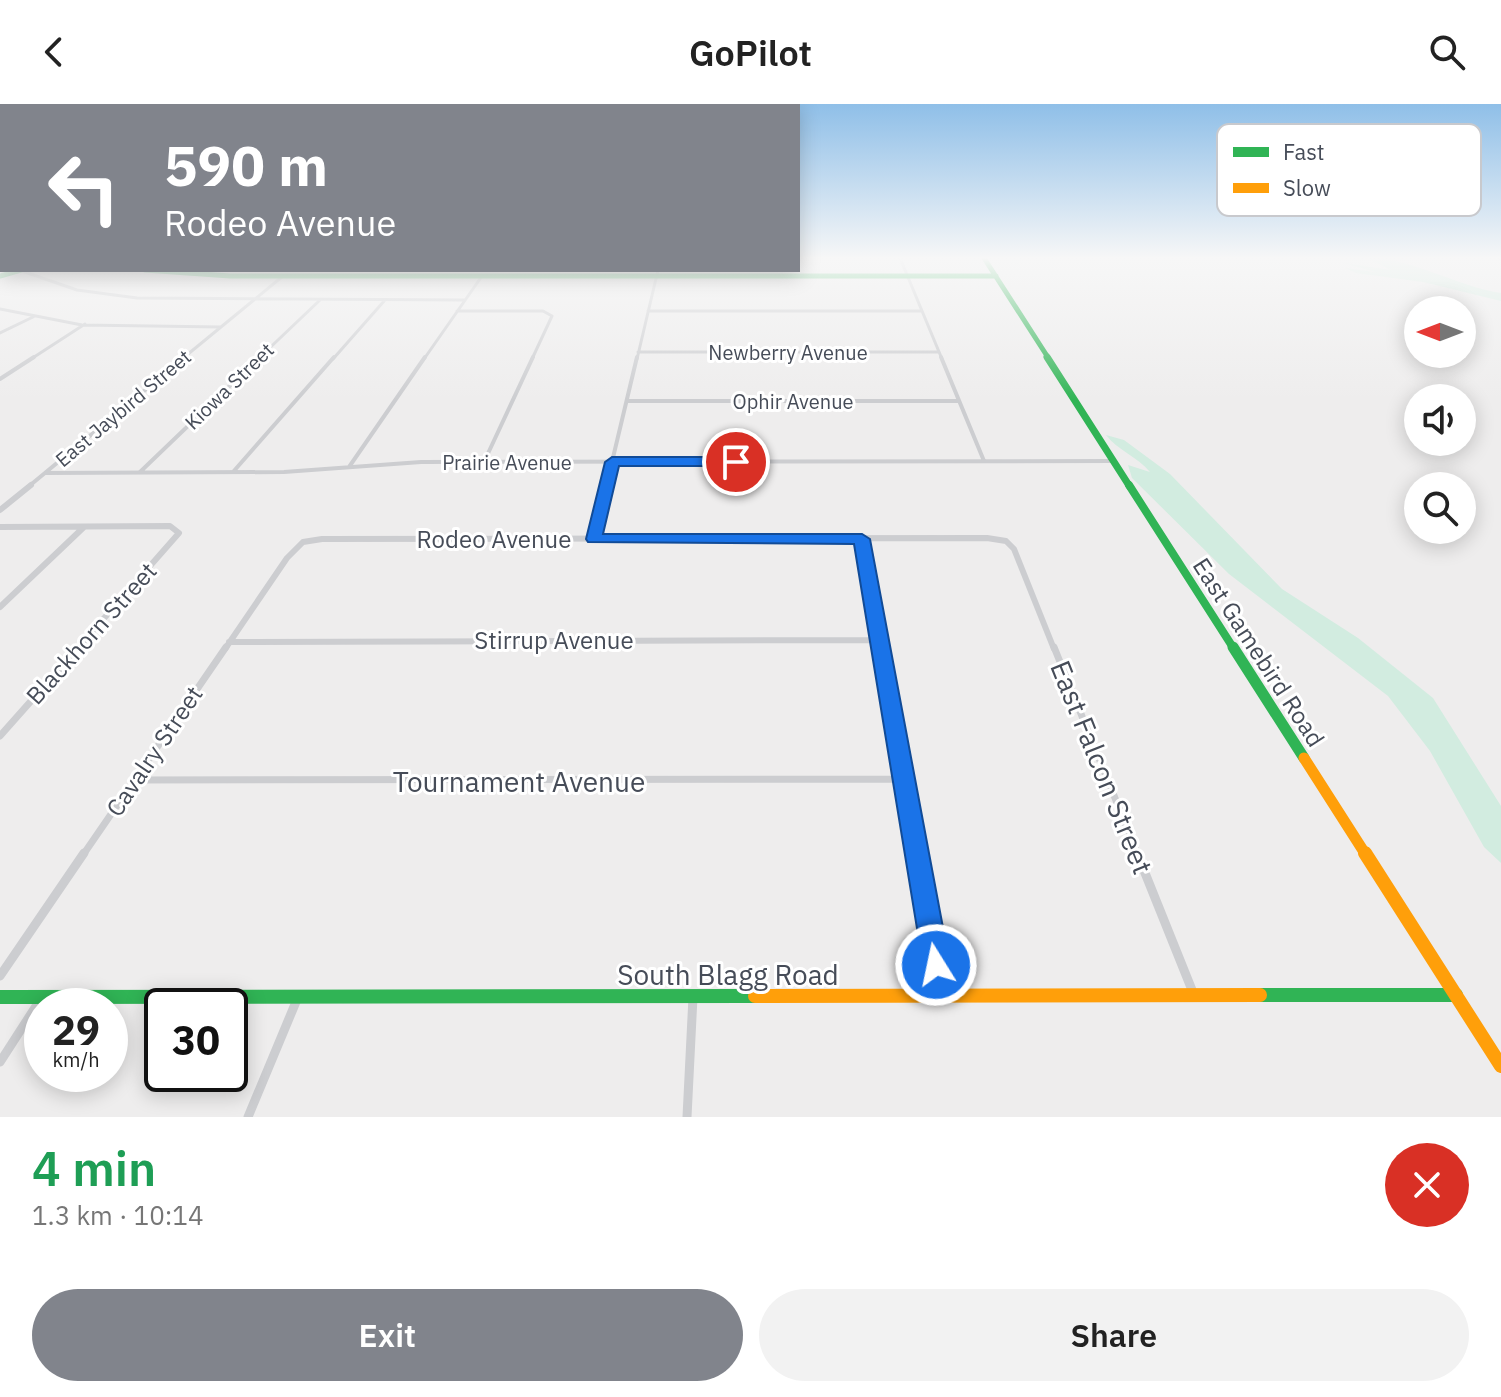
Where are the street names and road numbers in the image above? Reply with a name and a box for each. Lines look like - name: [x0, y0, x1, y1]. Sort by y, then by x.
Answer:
- street label: Kiowa Street: [179, 337, 279, 435]
- street label: Newberry Avenue: [708, 339, 868, 366]
- street label: East Jaybird Street: [49, 343, 197, 473]
- street label: Ophir Avenue: [733, 388, 853, 415]
- street label: Prairie Avenue: [442, 449, 572, 476]
- street label: Rodeo Avenue: [417, 523, 571, 555]
- street label: East Gamebird Road: [1186, 551, 1332, 753]
- street label: Blackhorn Street: [19, 555, 163, 711]
- street label: Stirrup Avenue: [474, 624, 634, 656]
- street label: East Falcon Street: [1042, 655, 1162, 879]
- street label: Cavalry Street: [99, 679, 209, 823]
- street label: Tournament Avenue: [393, 763, 645, 800]
- street label: South Blagg Road: [617, 956, 839, 993]

